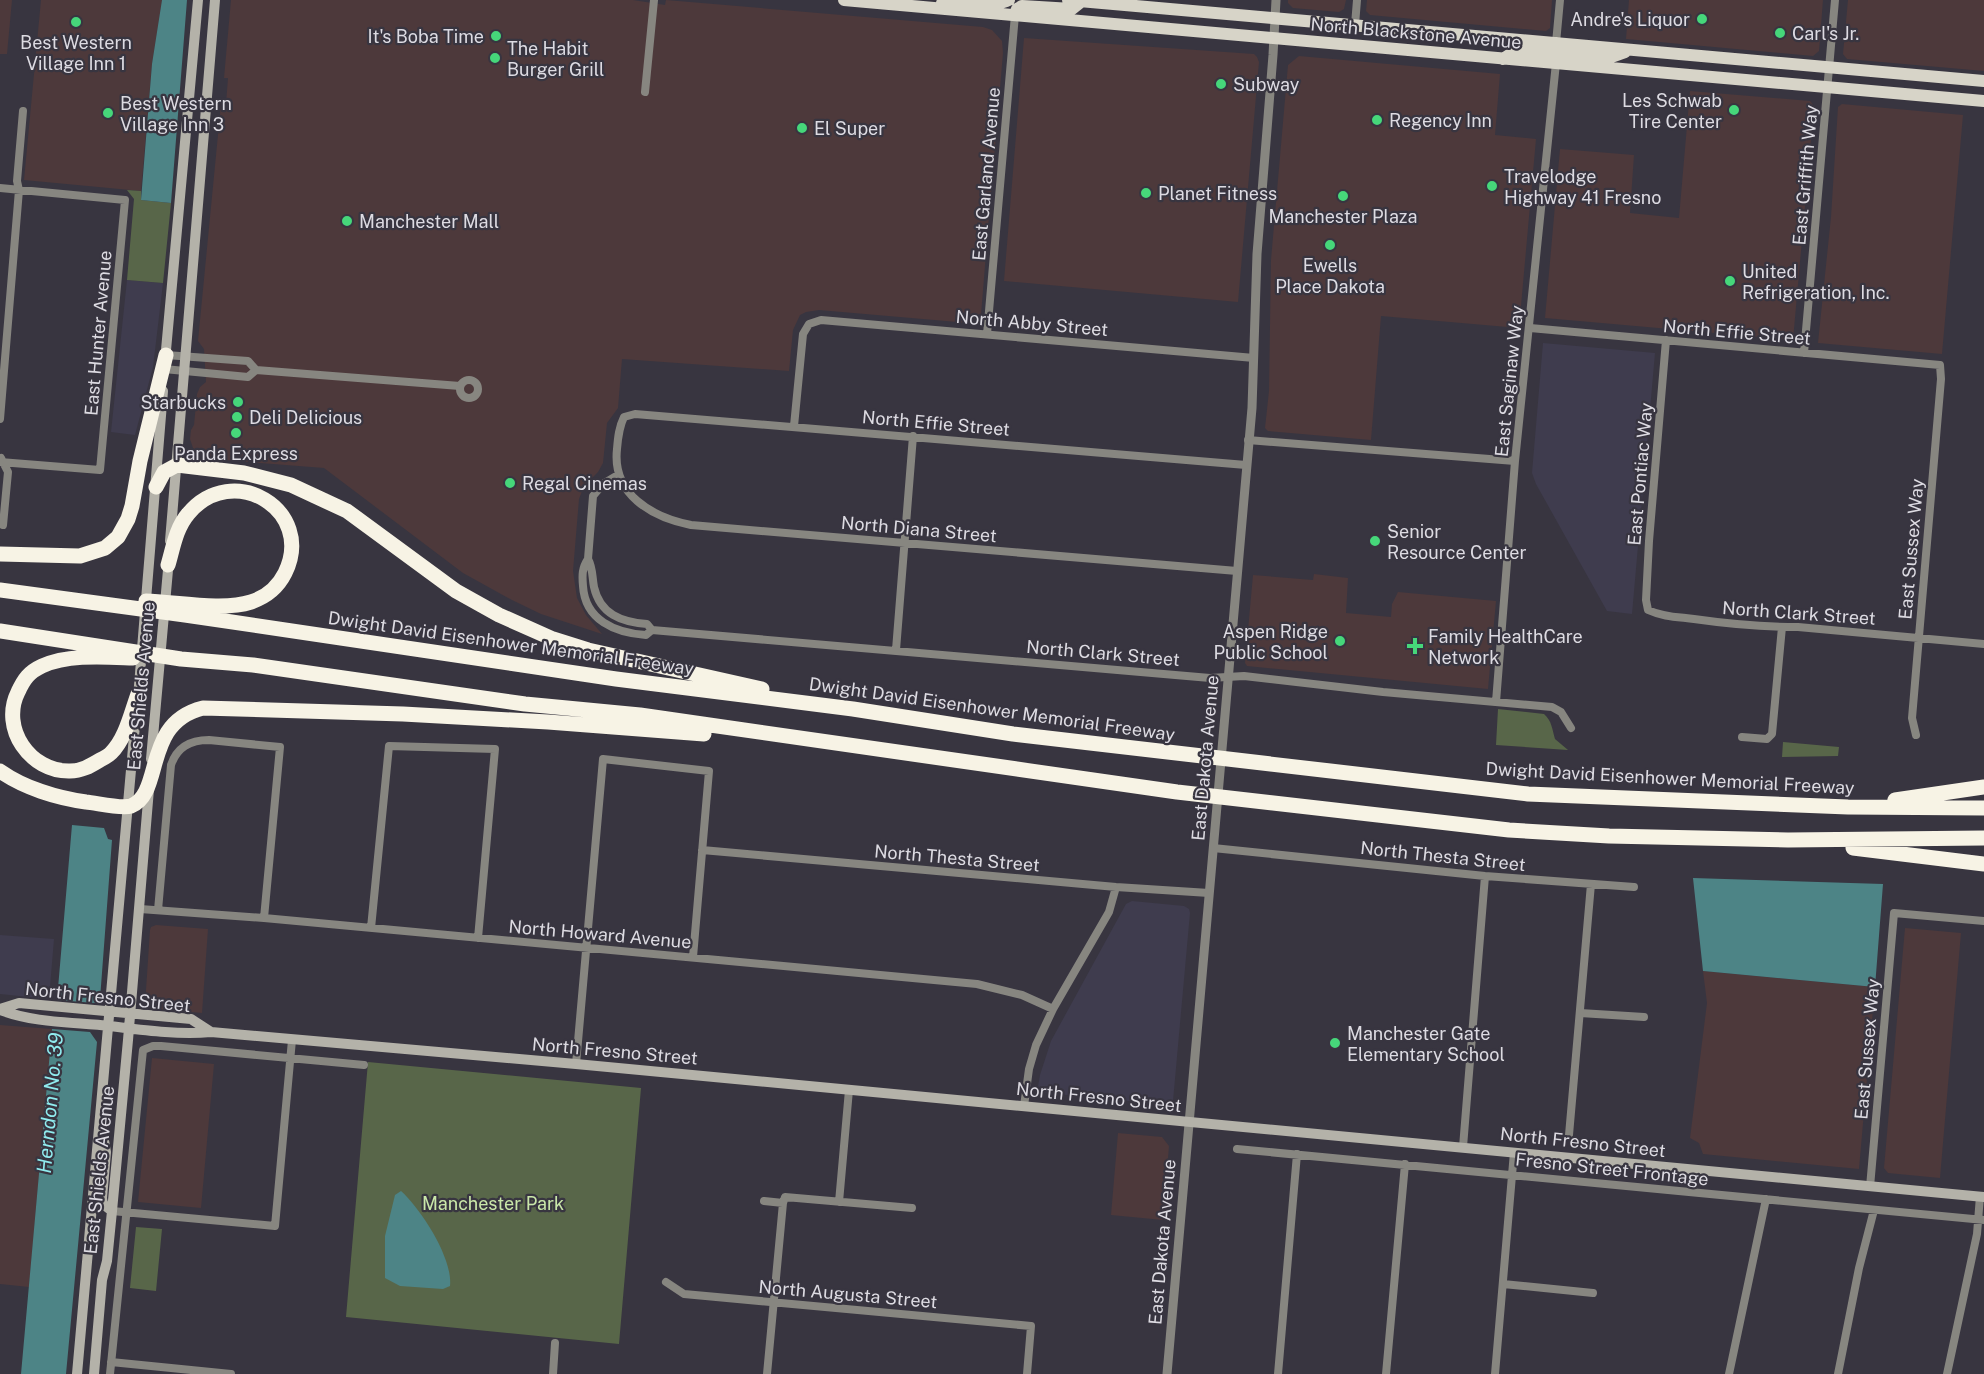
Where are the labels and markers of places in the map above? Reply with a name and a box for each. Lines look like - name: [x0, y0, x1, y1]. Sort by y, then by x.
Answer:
- place label: Andre's Liquor: [1570, 9, 1690, 30]
- marker: Andre's Liquor: [1695, 12, 1709, 26]
- marker: Best Western Village Inn 1: [69, 15, 83, 29]
- place label: Carl's Jr.: [1792, 23, 1859, 44]
- place label: It's Boba Time: [368, 26, 484, 47]
- marker: Carl's Jr.: [1773, 26, 1787, 40]
- marker: It's Boba Time: [489, 29, 503, 43]
- place label: Best Western Village Inn 1: [20, 32, 132, 74]
- place label: The Habit Burger Grill: [507, 38, 604, 80]
- marker: The Habit Burger Grill: [488, 51, 502, 65]
- place label: Subway: [1233, 74, 1300, 95]
- marker: Subway: [1214, 77, 1228, 91]
- place label: Les Schwab Tire Center: [1622, 90, 1722, 132]
- place label: Best Western Village Inn 3: [120, 93, 232, 135]
- marker: Les Schwab Tire Center: [1727, 103, 1741, 117]
- marker: Best Western Village Inn 3: [101, 106, 115, 120]
- place label: Regency Inn: [1389, 110, 1492, 131]
- marker: Regency Inn: [1370, 113, 1384, 127]
- place label: El Super: [814, 118, 885, 139]
- marker: El Super: [795, 121, 809, 135]
- place label: Travelodge Highway 41 Fresno: [1504, 166, 1661, 208]
- marker: Travelodge Highway 41 Fresno: [1485, 179, 1499, 193]
- place label: Planet Fitness: [1158, 183, 1277, 204]
- marker: Planet Fitness: [1139, 186, 1153, 200]
- marker: Manchester Plaza: [1336, 189, 1350, 203]
- place label: Manchester Plaza: [1268, 206, 1418, 227]
- place label: Manchester Mall: [359, 211, 499, 232]
- marker: Manchester Mall: [340, 214, 354, 228]
- marker: Ewells Place Dakota: [1323, 238, 1337, 252]
- place label: Ewells Place Dakota: [1275, 255, 1385, 297]
- place label: United Refrigeration, Inc.: [1742, 261, 1890, 303]
- marker: United Refrigeration, Inc.: [1723, 274, 1737, 288]
- place label: Starbucks: [141, 392, 226, 413]
- marker: Starbucks: [231, 395, 245, 409]
- place label: Deli Delicious: [249, 407, 362, 428]
- marker: Deli Delicious: [230, 410, 244, 424]
- marker: Panda Express: [229, 426, 243, 440]
- place label: Panda Express: [174, 443, 298, 464]
- place label: Regal Cinemas: [522, 473, 647, 494]
- marker: Regal Cinemas: [503, 476, 517, 490]
- place label: Senior Resource Center: [1387, 521, 1526, 563]
- marker: Senior Resource Center: [1368, 534, 1382, 548]
- place label: Aspen Ridge Public School: [1214, 621, 1328, 663]
- place label: Family HealthCare Network: [1428, 626, 1583, 668]
- marker: Aspen Ridge Public School: [1333, 634, 1347, 648]
- marker: Family HealthCare Network: [1406, 637, 1424, 655]
- place label: Manchester Gate Elementary School: [1347, 1023, 1505, 1065]
- marker: Manchester Gate Elementary School: [1328, 1036, 1342, 1050]

